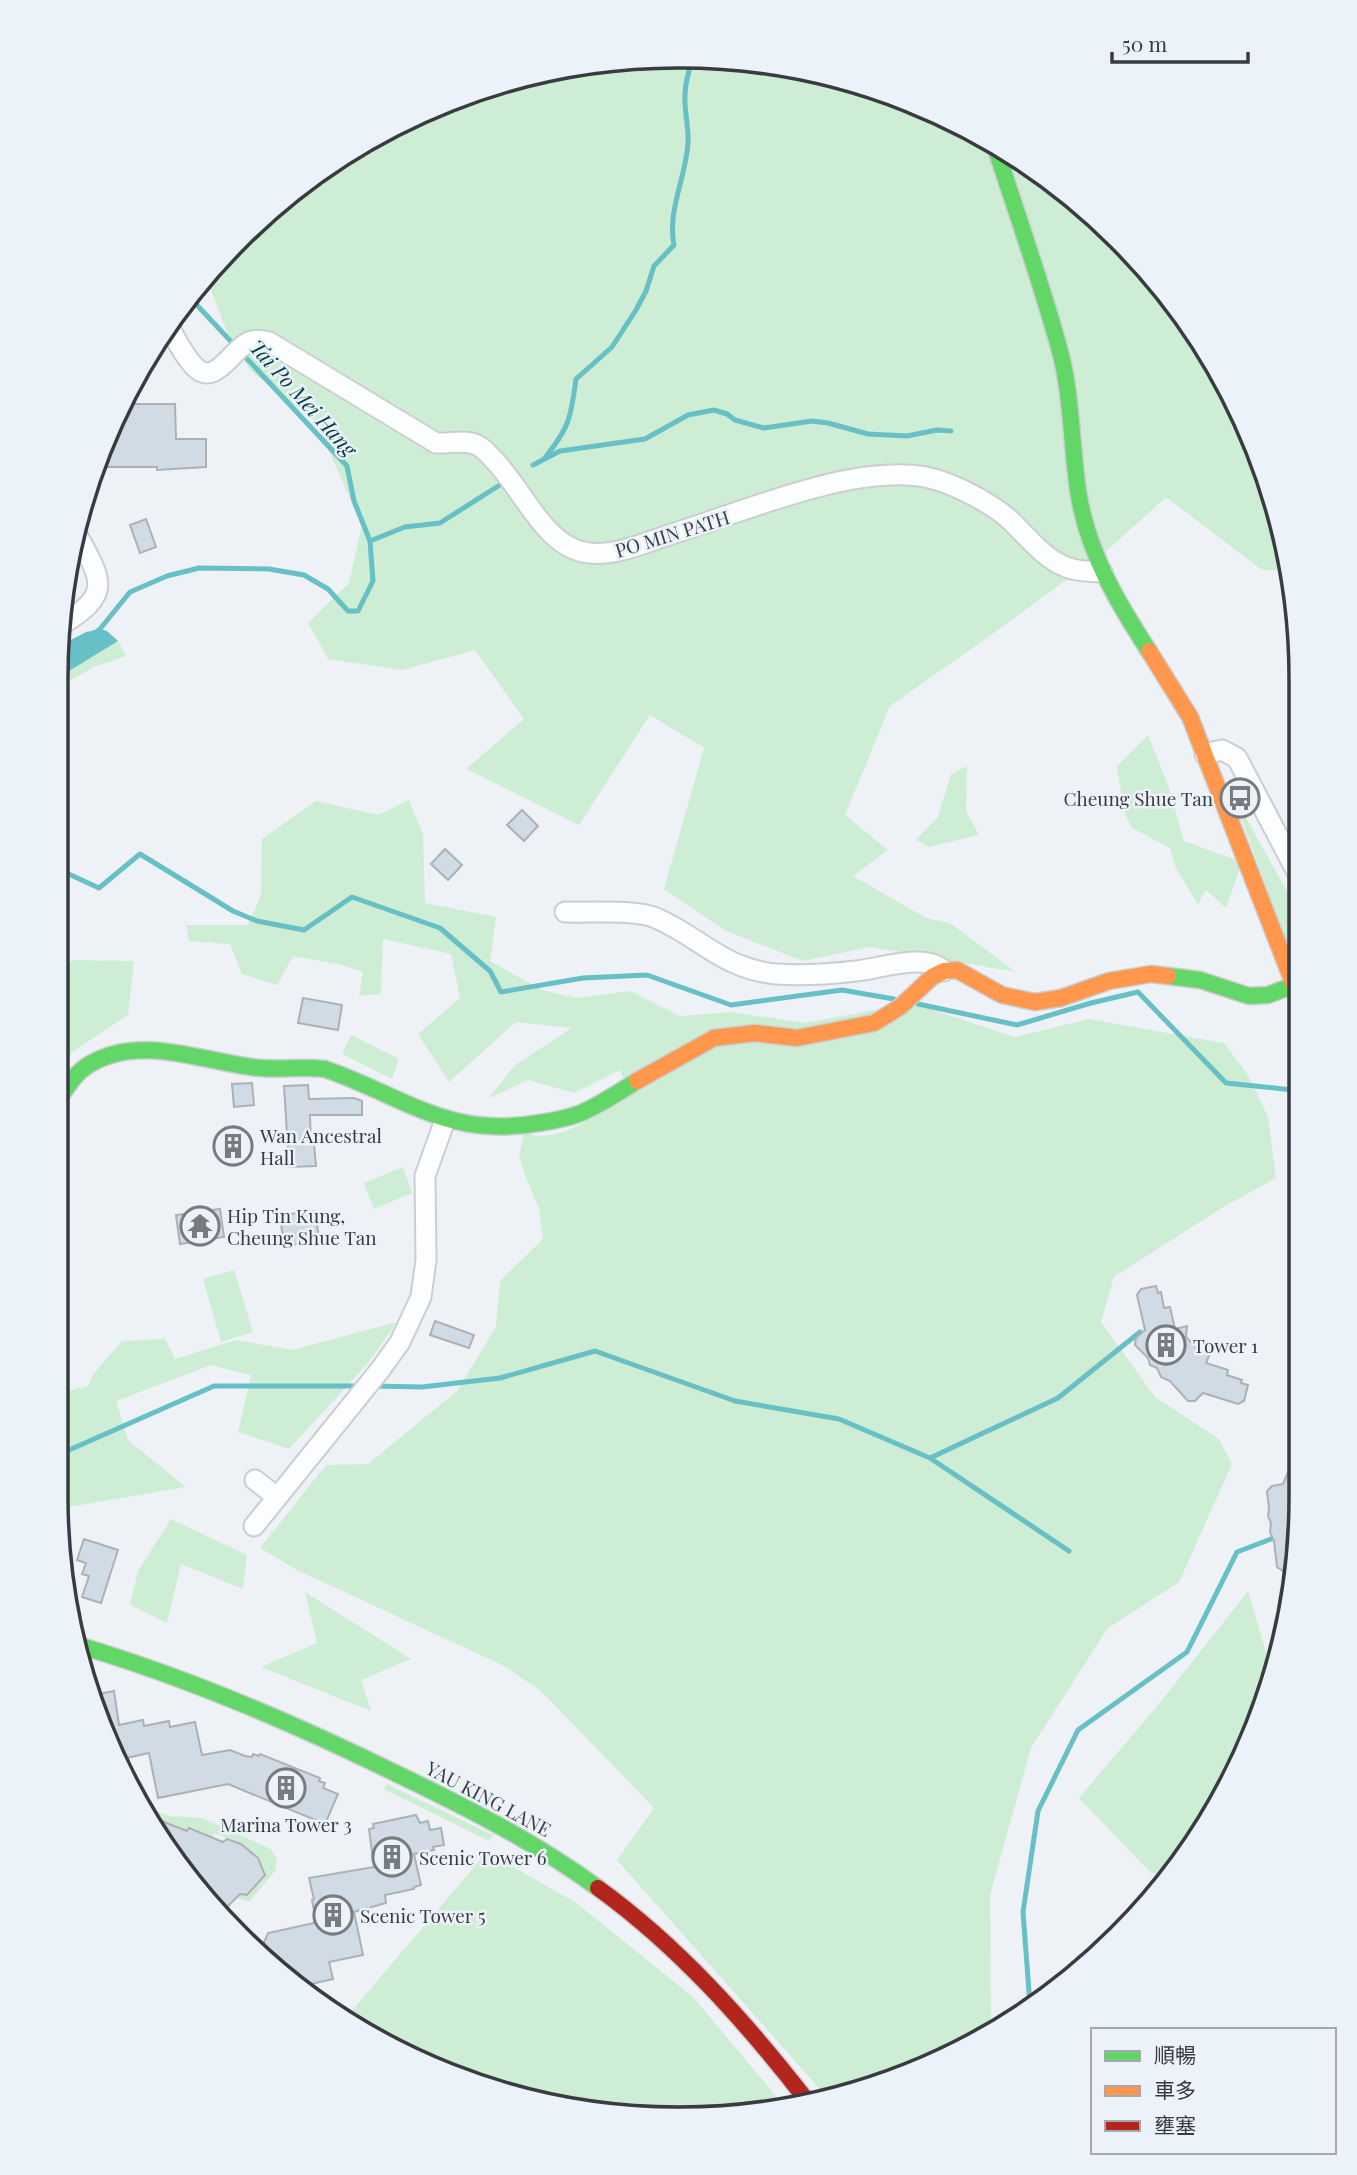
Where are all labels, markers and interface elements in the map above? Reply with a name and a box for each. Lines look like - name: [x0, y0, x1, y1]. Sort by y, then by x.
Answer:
- scale bar: [1112, 21, 1248, 65]
- text: 50 m: [1122, 29, 1168, 57]
- water label: Tai Po Mei Hang: [244, 333, 365, 462]
- street label: PO MIN PATH: [611, 503, 733, 563]
- bus stop icon: Cheung Shue Tan: [1219, 777, 1261, 819]
- place label: Cheung Shue Tan: [1063, 785, 1214, 811]
- place label: Wan Ancestral Hall: [259, 1122, 382, 1170]
- building icon: Wan Ancestral Hall: [212, 1125, 254, 1167]
- place label: Hip Tin Kung, Cheung Shue Tan: [227, 1202, 377, 1250]
- temple icon: Hip Tin Kung, Cheung Shue Tan: [179, 1205, 221, 1247]
- building icon: Tower 1: [1145, 1324, 1187, 1366]
- place label: Tower 1: [1193, 1332, 1258, 1358]
- street label: YAU KING LANE: [421, 1754, 556, 1842]
- building icon: Marina Tower 3: [265, 1767, 307, 1809]
- place label: Marina Tower 3: [220, 1811, 352, 1837]
- building icon: Scenic Tower 6: [371, 1836, 413, 1878]
- place label: Scenic Tower 6: [419, 1844, 547, 1870]
- building icon: Scenic Tower 5: [312, 1894, 354, 1936]
- place label: Scenic Tower 5: [360, 1902, 486, 1928]
- legend: [1091, 2028, 1336, 2154]
- text: 順暢: [1154, 2040, 1196, 2068]
- text: 車多: [1154, 2075, 1196, 2103]
- text: 壅塞: [1154, 2110, 1196, 2138]

